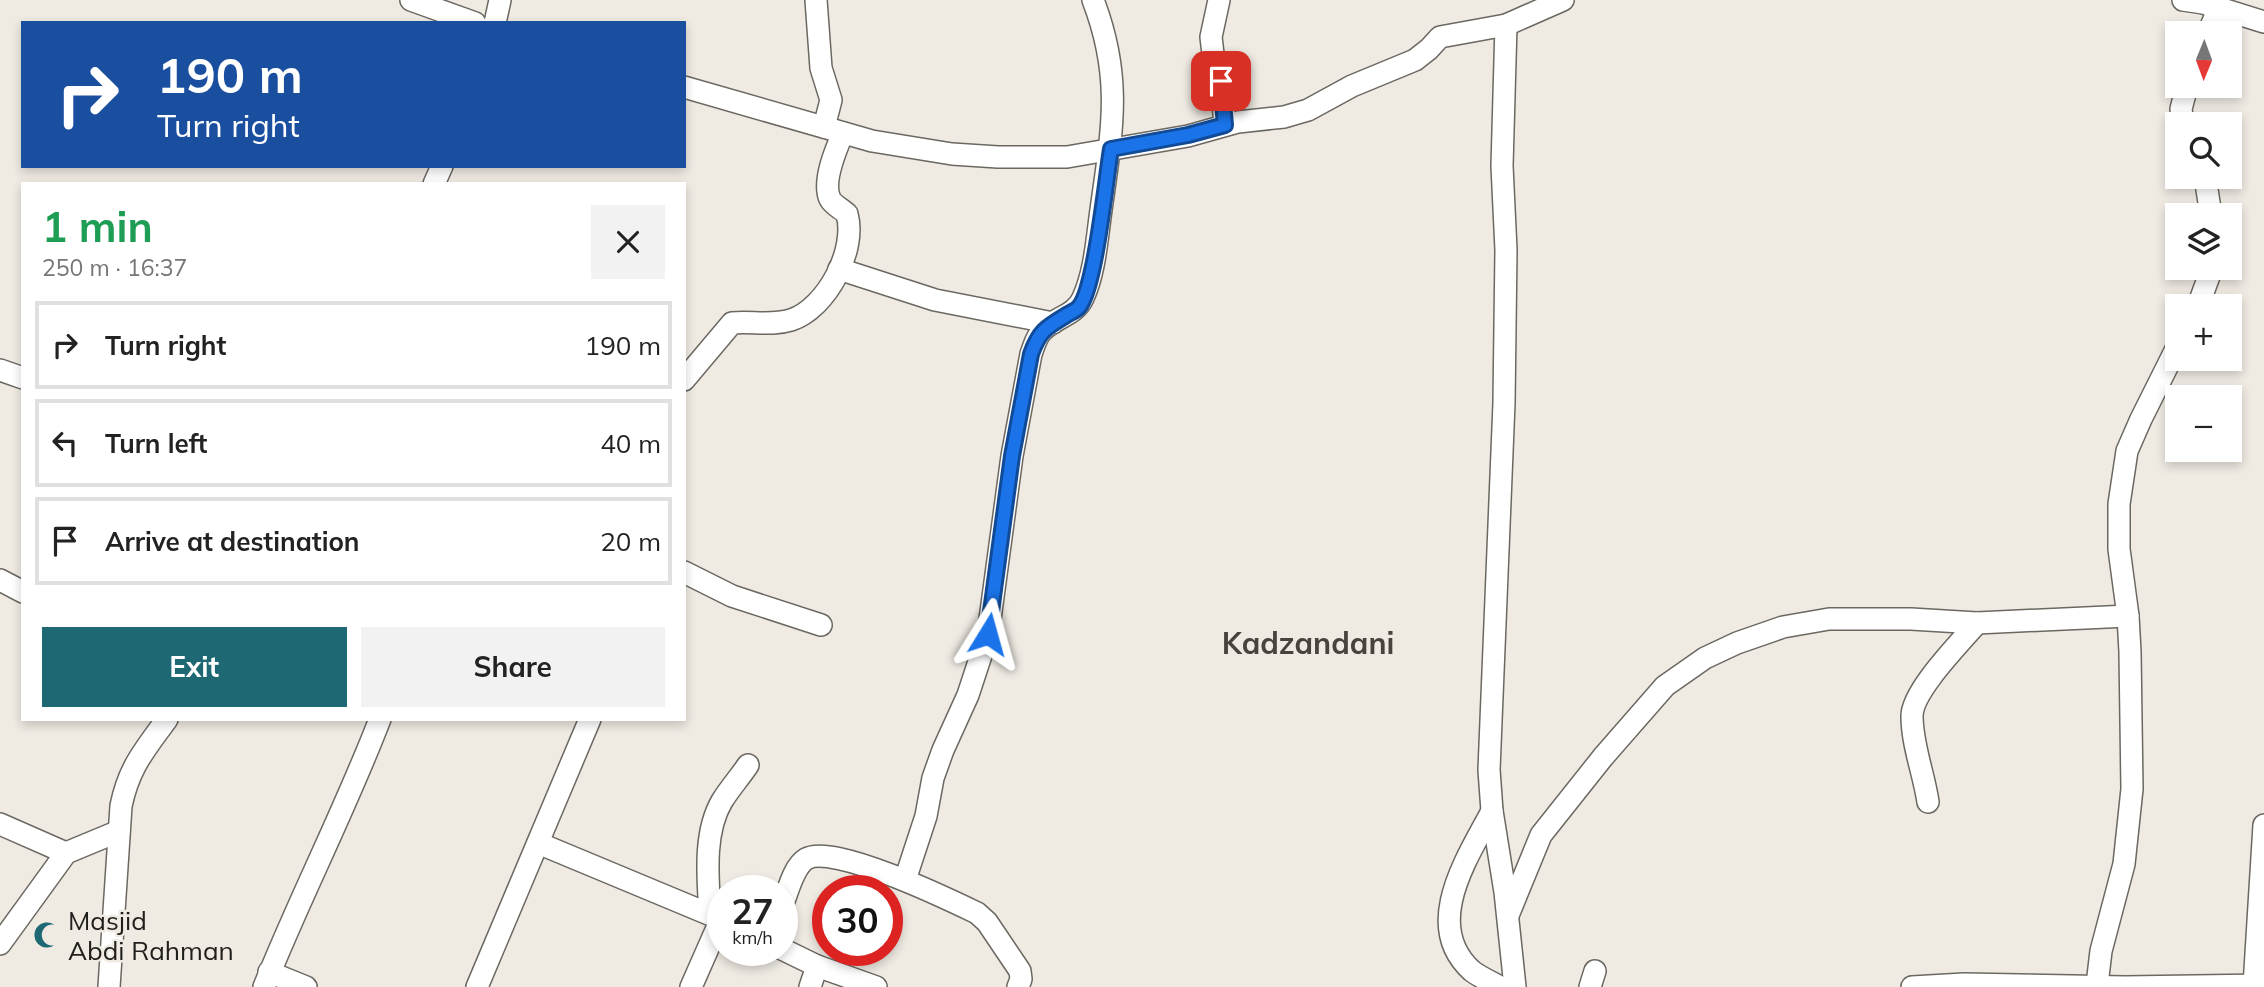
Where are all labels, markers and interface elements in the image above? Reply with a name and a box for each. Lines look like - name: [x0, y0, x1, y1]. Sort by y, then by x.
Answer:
- north arrow: [2165, 21, 2242, 98]
- map controls: [2165, 21, 2242, 462]
- text: 190 m: [157, 44, 303, 105]
- icon: right: [42, 49, 133, 140]
- pin: [1191, 51, 1251, 111]
- icon: arrive: [1202, 62, 1240, 100]
- text: Turn right: [157, 105, 300, 145]
- button: search: [2165, 112, 2242, 189]
- text: 1 min: [42, 200, 153, 253]
- button: layers: [2165, 203, 2242, 280]
- button: close: [591, 205, 665, 279]
- text: 250 m · 16:37: [42, 253, 187, 282]
- button: +: [2165, 294, 2242, 371]
- icon: right: [46, 326, 84, 364]
- text: Turn right: [105, 329, 226, 362]
- text: 190 m: [585, 329, 661, 362]
- button: −: [2165, 385, 2242, 462]
- icon: left: [46, 424, 84, 462]
- text: Turn left: [105, 427, 207, 460]
- text: 40 m: [600, 427, 661, 460]
- icon: arrive: [46, 522, 84, 560]
- text: Arrive at destination: [105, 525, 360, 558]
- text: 20 m: [600, 525, 661, 558]
- position arrow: [951, 597, 1025, 671]
- district label: Kadzandani: [1222, 624, 1394, 662]
- button: Exit: [42, 627, 347, 707]
- button: Share: [361, 627, 665, 707]
- speed limit sign: 30: [812, 875, 903, 966]
- text: 27: [731, 889, 774, 933]
- place label: Masjid Abdi Rahman: [68, 904, 234, 967]
- mosque icon: Masjid Abdi Rahman: [32, 920, 62, 950]
- text: km/h: [732, 926, 773, 949]

